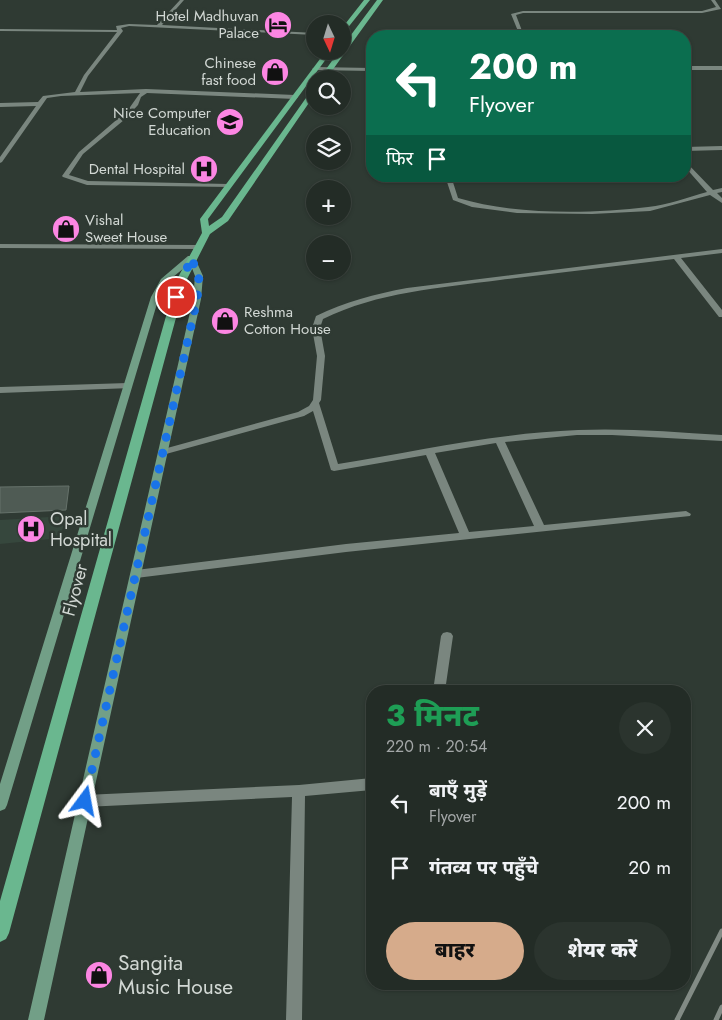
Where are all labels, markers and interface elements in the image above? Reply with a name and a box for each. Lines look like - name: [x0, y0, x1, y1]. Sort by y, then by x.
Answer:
- place label: Hotel Madhuvan Palace: [155, 5, 259, 44]
- hotel icon: Hotel Madhuvan Palace: [263, 10, 293, 40]
- north arrow: [306, 15, 351, 60]
- map controls: [306, 15, 351, 280]
- text: 200 m: [469, 42, 578, 92]
- icon: left: [386, 50, 451, 115]
- place label: Chinese fast food: [201, 52, 256, 91]
- shop icon: Chinese fast food: [260, 57, 290, 87]
- button: search: [306, 70, 351, 115]
- text: Flyover: [469, 88, 534, 120]
- place label: Nice Computer Education: [113, 102, 212, 141]
- school or university icon: Nice Computer Education: [215, 107, 245, 137]
- button: layers: [306, 125, 351, 170]
- text: फिर: [386, 145, 413, 172]
- icon: arrive: [423, 145, 451, 173]
- hospital icon: Dental Hospital: [189, 154, 219, 184]
- place label: Dental Hospital: [89, 158, 185, 180]
- button: +: [306, 180, 351, 225]
- place label: Vishal Sweet House: [85, 209, 168, 248]
- shop icon: Vishal Sweet House: [51, 214, 81, 244]
- button: −: [306, 235, 351, 280]
- pin: [155, 276, 197, 318]
- icon: arrive: [162, 283, 190, 311]
- place label: Reshma Cotton House: [244, 301, 331, 340]
- shop icon: Reshma Cotton House: [210, 306, 240, 336]
- place label: Opal Hospital: [50, 506, 112, 553]
- hospital icon: Opal Hospital: [16, 514, 46, 544]
- street label: Flyover: [56, 560, 95, 619]
- text: 3 मिनट: [386, 694, 479, 737]
- button: close: [619, 702, 671, 754]
- text: 220 m · 20:54: [386, 735, 487, 758]
- position arrow: [58, 774, 110, 826]
- text: बाएँ मुड़ें: [429, 777, 487, 804]
- icon: left: [386, 789, 414, 817]
- text: 200 m: [617, 789, 671, 816]
- text: Flyover: [429, 805, 477, 828]
- icon: arrive: [386, 854, 414, 882]
- text: गंतव्य पर पहुँचे: [429, 854, 538, 881]
- text: 20 m: [628, 854, 671, 881]
- button: बाहर: [386, 922, 524, 980]
- button: शेयर करें: [534, 922, 671, 980]
- place label: Sangita Music House: [118, 948, 233, 1002]
- shop icon: Sangita Music House: [84, 960, 114, 990]

